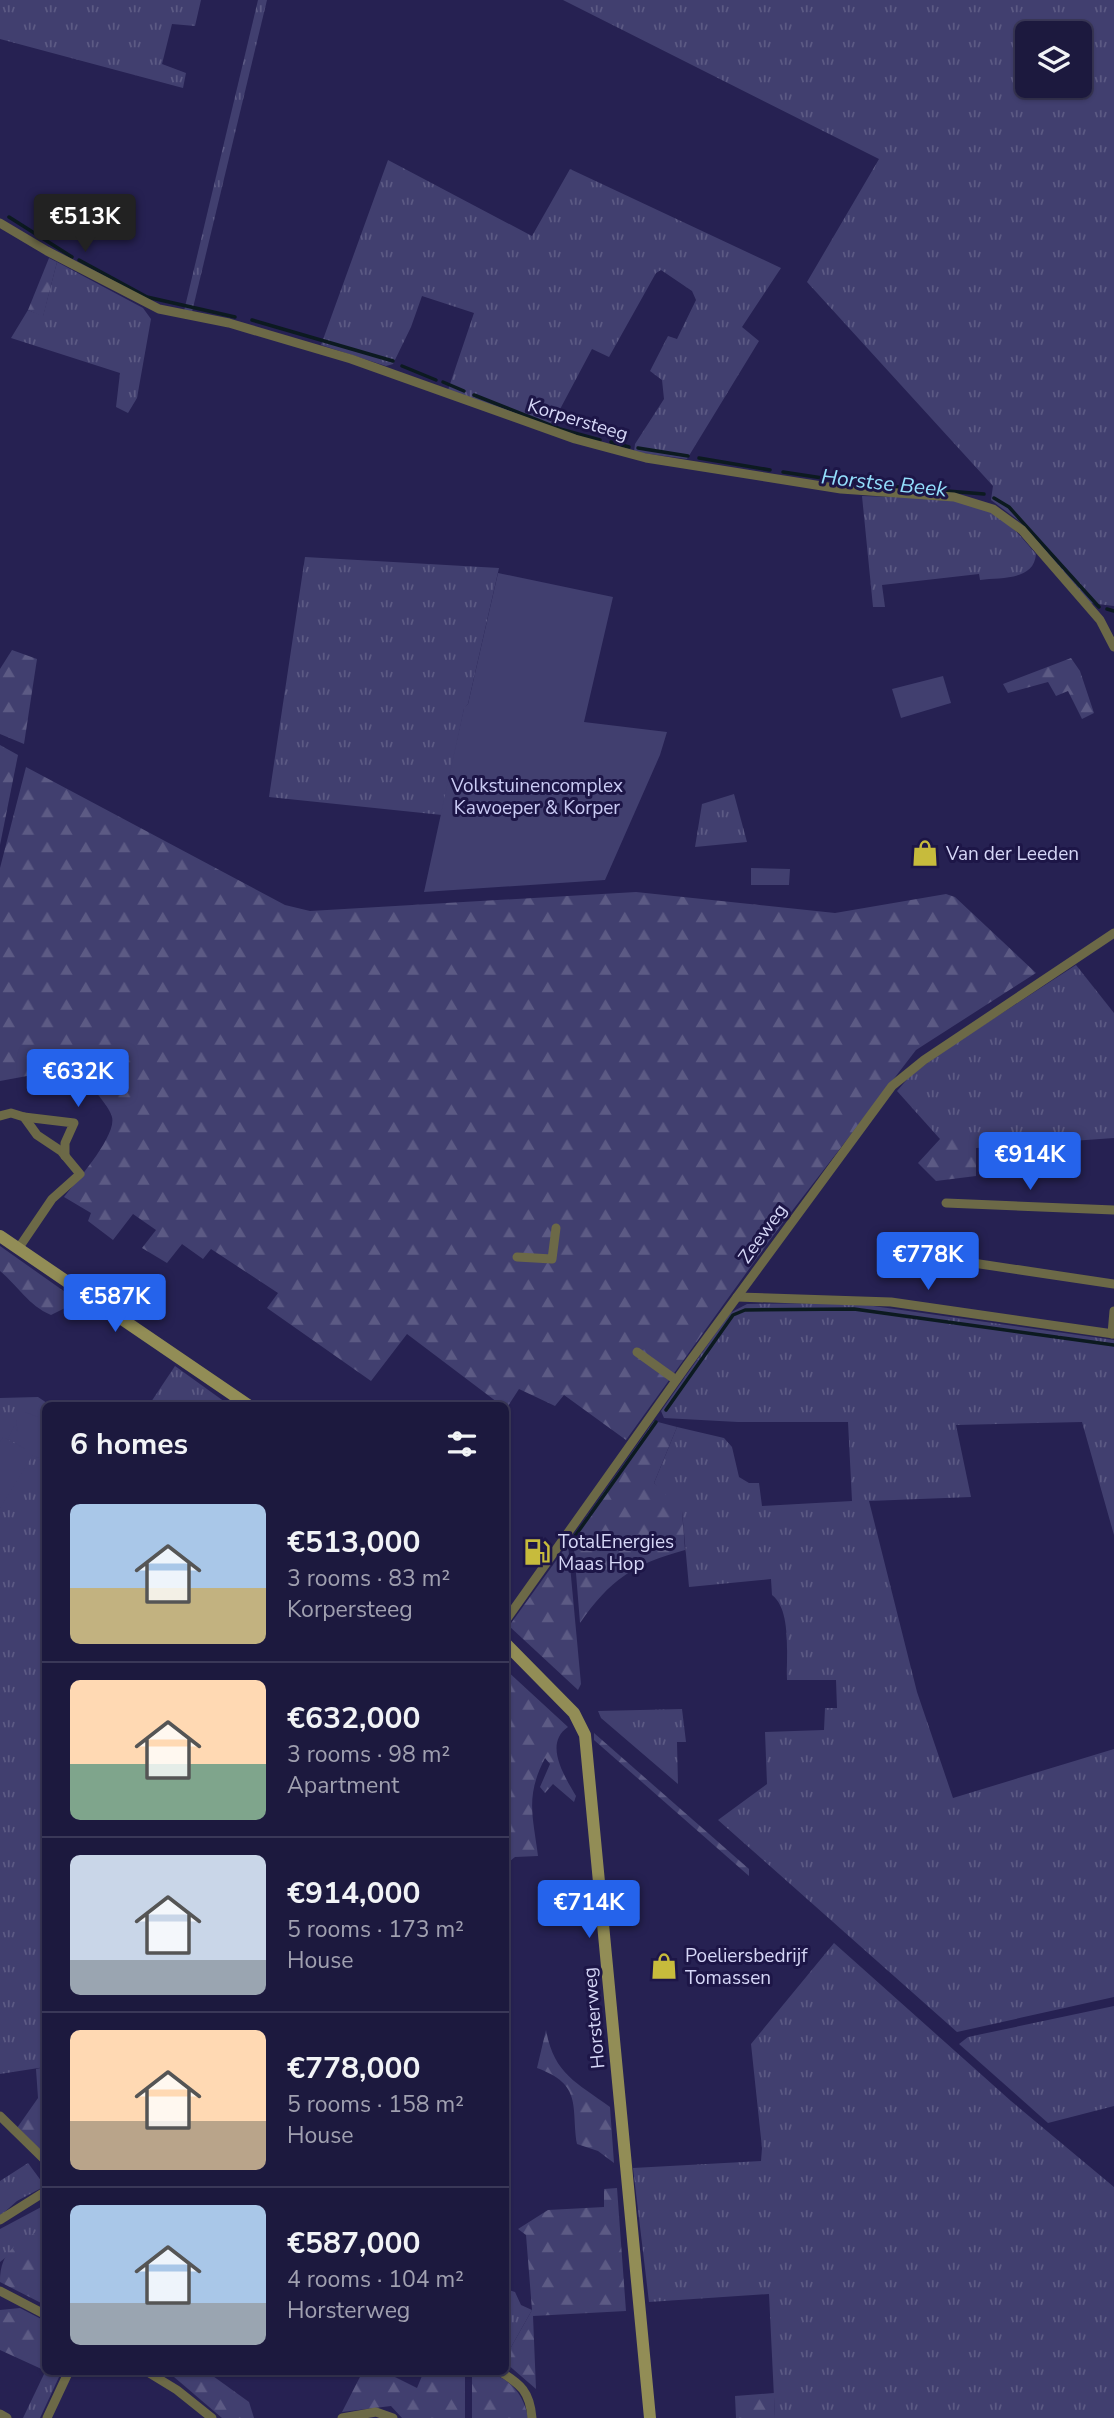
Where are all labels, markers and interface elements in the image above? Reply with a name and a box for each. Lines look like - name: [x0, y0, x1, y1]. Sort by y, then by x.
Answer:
- map controls: [1015, 21, 1092, 98]
- button: layers: [1015, 21, 1092, 98]
- pin: €513K: [36, 194, 134, 254]
- text: €513K: [50, 201, 120, 232]
- street label: Korpersteeg: [524, 392, 631, 448]
- water label: Horstse Beek: [820, 462, 949, 504]
- park label: Volkstuinencomplex Kawoeper & Korper: [450, 773, 623, 821]
- shop icon: Van der Leeden: [910, 838, 940, 868]
- place label: Van der Leeden: [945, 841, 1079, 867]
- pin: €632K: [29, 1050, 127, 1109]
- text: €632K: [43, 1056, 113, 1087]
- pin: €914K: [981, 1132, 1079, 1192]
- text: €914K: [995, 1139, 1065, 1170]
- street label: Zeeweg: [732, 1198, 793, 1269]
- pin: €778K: [879, 1232, 977, 1292]
- text: €778K: [893, 1239, 963, 1270]
- pin: €587K: [66, 1274, 164, 1334]
- text: €587K: [80, 1281, 150, 1312]
- text: 6 homes: [70, 1424, 188, 1465]
- icon: filters: [443, 1425, 481, 1463]
- text: €513,000: [287, 1522, 420, 1563]
- place label: TotalEnergies Maas Hop: [558, 1529, 674, 1577]
- icon: home: [126, 1532, 210, 1616]
- fuel station icon: TotalEnergies Maas Hop: [522, 1537, 552, 1567]
- text: 3 rooms · 83 m²: [287, 1563, 450, 1594]
- text: Korpersteeg: [287, 1594, 413, 1625]
- text: €632,000: [287, 1698, 420, 1739]
- icon: home: [126, 1708, 210, 1792]
- text: 3 rooms · 98 m²: [287, 1739, 450, 1770]
- text: Apartment: [287, 1770, 399, 1801]
- text: €914,000: [287, 1873, 420, 1914]
- pin: €714K: [540, 1881, 638, 1940]
- icon: home: [126, 1883, 210, 1967]
- text: €714K: [554, 1887, 624, 1918]
- text: 5 rooms · 173 m²: [287, 1914, 464, 1945]
- place label: Poeliersbedrijf Tomassen: [685, 1943, 808, 1991]
- text: House: [287, 1945, 354, 1976]
- shop icon: Poeliersbedrijf Tomassen: [649, 1951, 679, 1981]
- street label: Horsterweg: [577, 1966, 611, 2070]
- text: €778,000: [287, 2048, 420, 2089]
- icon: home: [126, 2058, 210, 2142]
- text: 5 rooms · 158 m²: [287, 2089, 464, 2120]
- text: House: [287, 2120, 354, 2151]
- text: €587,000: [287, 2223, 420, 2264]
- icon: home: [126, 2233, 210, 2317]
- text: 4 rooms · 104 m²: [287, 2264, 464, 2295]
- text: Horsterweg: [287, 2295, 410, 2326]

